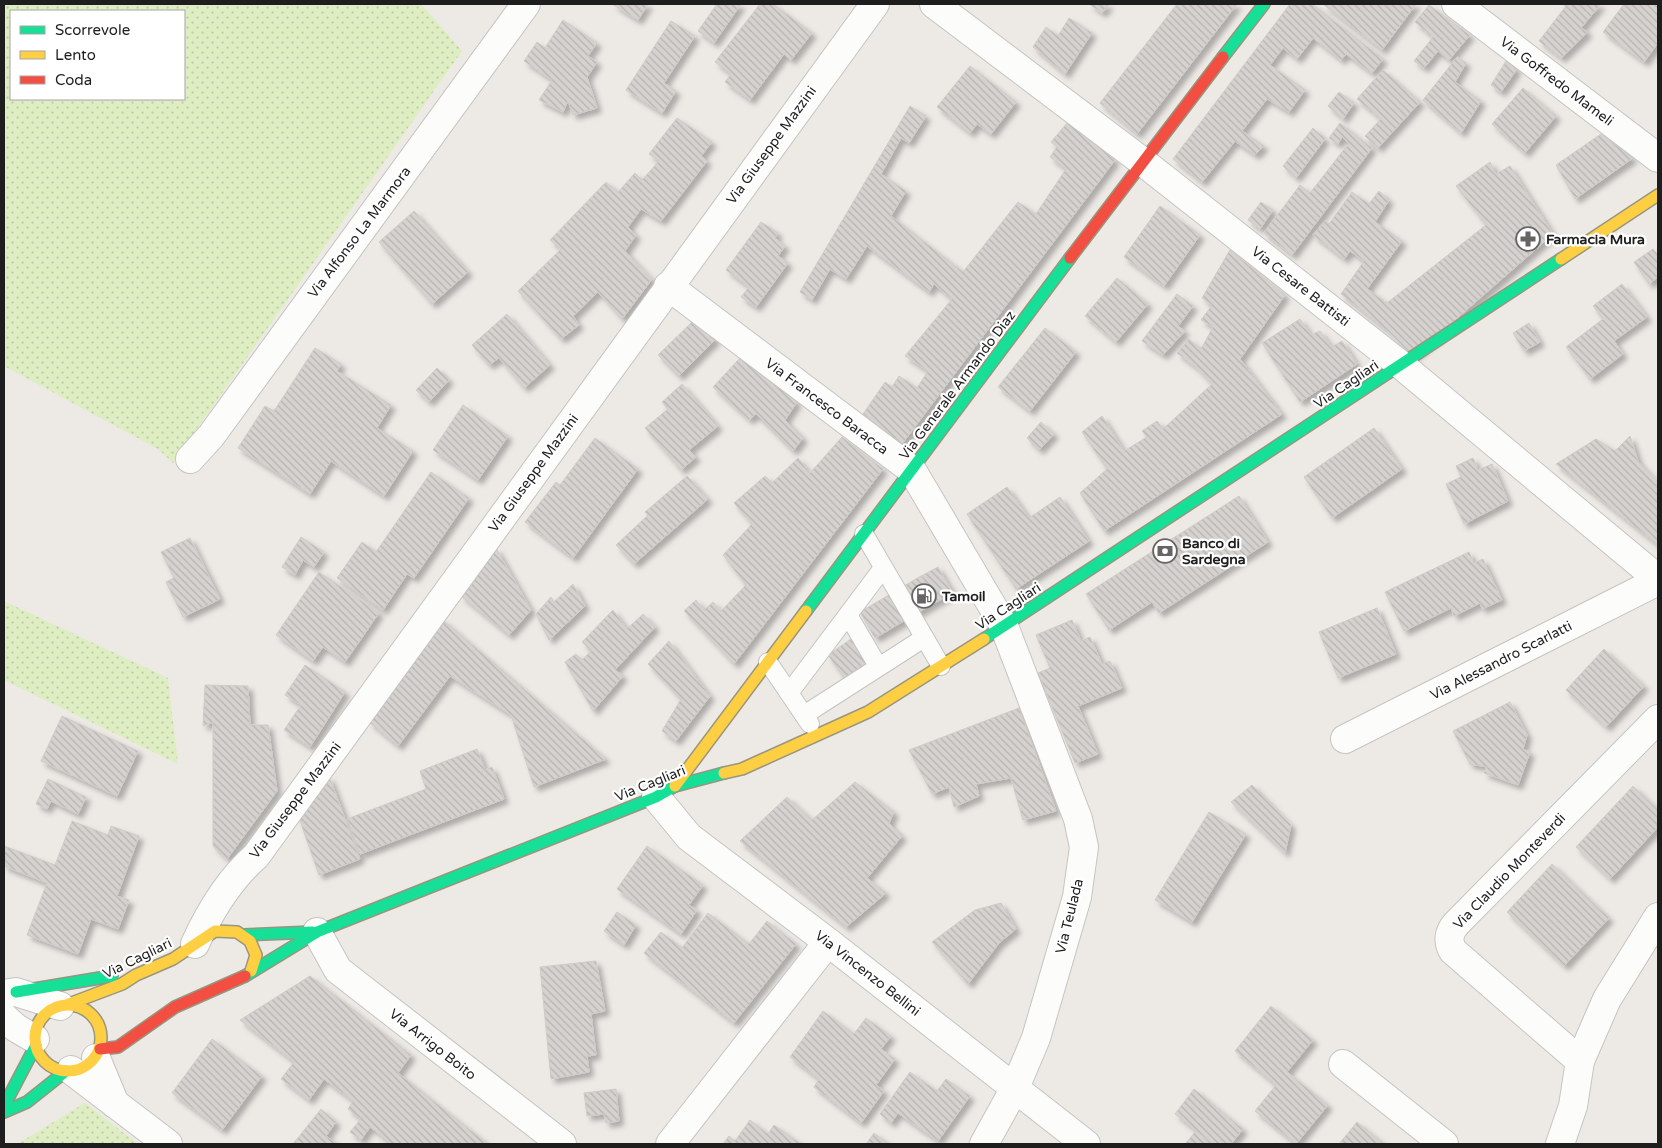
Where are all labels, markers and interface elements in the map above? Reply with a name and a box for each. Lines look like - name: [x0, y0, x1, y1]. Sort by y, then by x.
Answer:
- legend: [10, 10, 185, 100]
- text: Scorrevole: [55, 21, 130, 39]
- street label: Via Goffredo Mameli: [1497, 33, 1617, 130]
- text: Lento: [55, 46, 96, 64]
- text: Coda: [55, 71, 92, 89]
- street label: Via Giuseppe Mazzini: [723, 83, 820, 208]
- street label: Via Alfonso La Marmora: [304, 163, 414, 301]
- pharmacy icon: Farmacia Mura: [1515, 226, 1541, 252]
- place label: Farmacia Mura: [1546, 231, 1645, 248]
- street label: Via Cesare Battisti: [1248, 243, 1353, 330]
- street label: Via Generale Armando Diaz: [896, 307, 1019, 463]
- street label: Via Francesco Baracca: [762, 355, 892, 458]
- street label: Via Cagliari: [1311, 356, 1382, 412]
- street label: Via Giuseppe Mazzini: [485, 411, 582, 536]
- place label: Banco di Sardegna: [1182, 535, 1246, 568]
- bank icon: Banco di Sardegna: [1152, 538, 1178, 564]
- street label: Via Cagliari: [972, 579, 1044, 634]
- fuel station icon: Tamoil: [911, 583, 937, 609]
- place label: Tamoil: [941, 588, 986, 605]
- street label: Via Alessandro Scarlatti: [1427, 617, 1575, 704]
- street label: Via Giuseppe Mazzini: [246, 739, 345, 862]
- street label: Via Cagliari: [612, 762, 688, 805]
- street label: Via Claudio Monteverdi: [1450, 810, 1569, 933]
- street label: Via Teulada: [1052, 877, 1087, 955]
- street label: Via Vincenzo Bellini: [812, 927, 924, 1020]
- street label: Via Cagliari: [100, 934, 175, 982]
- street label: Via Arrigo Boito: [386, 1005, 480, 1084]

